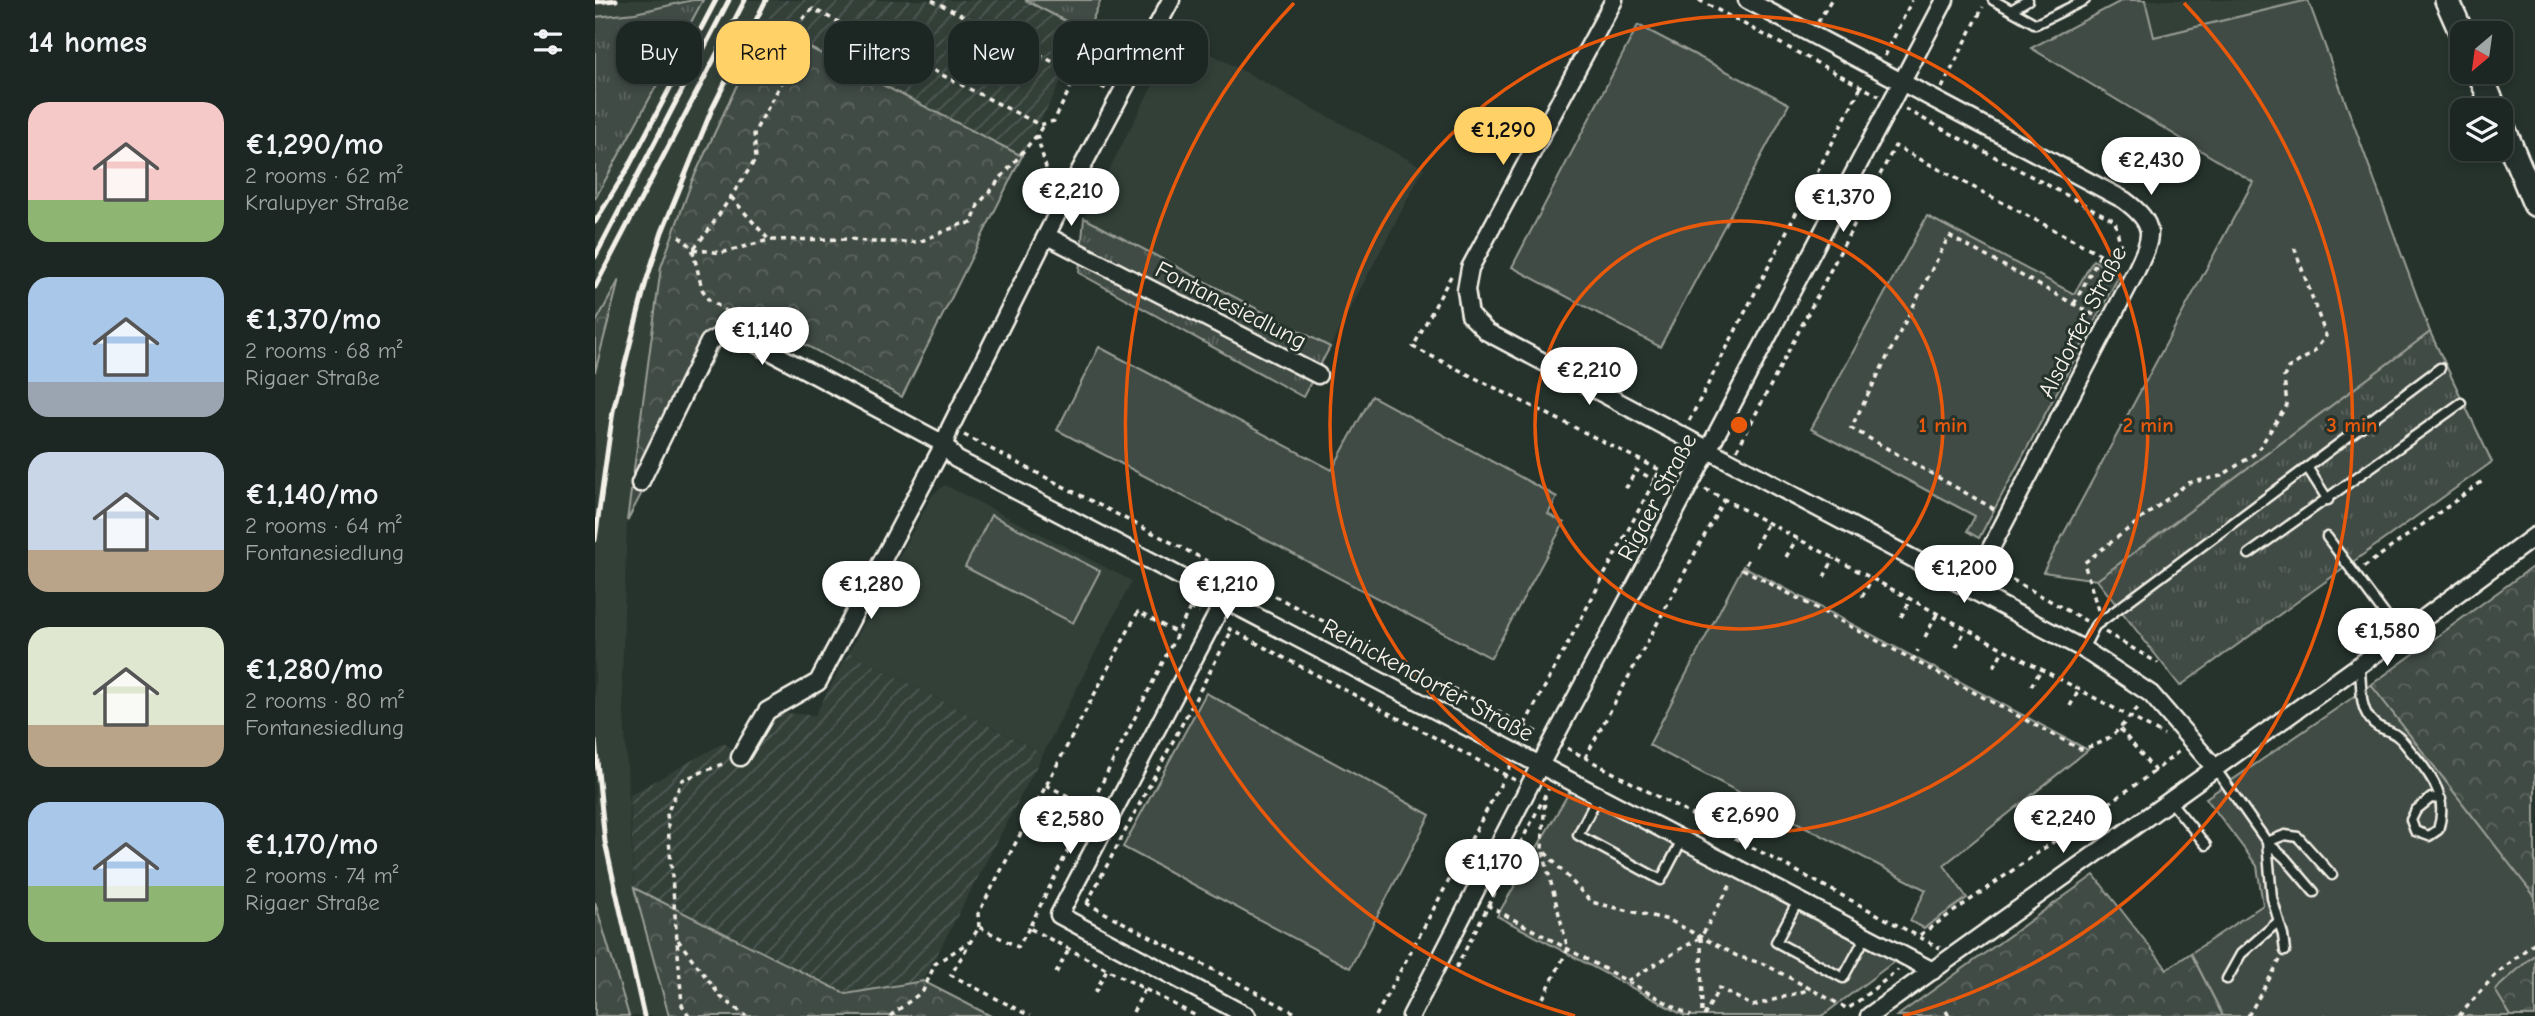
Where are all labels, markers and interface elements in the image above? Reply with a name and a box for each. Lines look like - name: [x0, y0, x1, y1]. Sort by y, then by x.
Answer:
- chip: Buy: [616, 21, 702, 84]
- chip: Rent: [716, 21, 810, 84]
- chip: Filters: [824, 21, 934, 84]
- chip: New: [948, 21, 1039, 84]
- chip: Apartment: [1053, 21, 1208, 84]
- north arrow: [2450, 21, 2513, 84]
- map controls: [2450, 21, 2513, 161]
- icon: filters: [529, 23, 567, 61]
- text: 14 homes: [28, 25, 147, 60]
- button: layers: [2450, 98, 2513, 161]
- pin: €1,290: [1446, 108, 1560, 167]
- text: €1,290: [1470, 116, 1536, 143]
- text: €1,290/mo: [245, 127, 384, 162]
- icon: home: [84, 130, 168, 214]
- pin: €2,430: [2094, 138, 2208, 197]
- text: €2,430: [2118, 146, 2184, 173]
- text: 2 rooms · 62 m²: [245, 162, 403, 189]
- pin: €2,210: [1014, 168, 1128, 228]
- pin: €1,370: [1786, 174, 1900, 234]
- text: €2,210: [1038, 177, 1104, 204]
- text: €1,370: [1811, 183, 1875, 210]
- text: Kralupyer Straße: [245, 189, 409, 216]
- street label: Alsdorfer Straße: [2032, 242, 2132, 402]
- street label: Fontanesiedlung: [1151, 255, 1311, 355]
- text: €1,370/mo: [245, 302, 381, 337]
- icon: home: [84, 305, 168, 389]
- pin: €1,140: [705, 308, 819, 367]
- text: €1,140: [731, 316, 793, 343]
- text: 2 rooms · 68 m²: [245, 337, 403, 364]
- pin: €2,210: [1532, 348, 1646, 407]
- text: €2,210: [1556, 356, 1622, 383]
- text: Rigaer Straße: [245, 364, 380, 391]
- centre of rings: [1727, 413, 1751, 437]
- text: 1 min: [1919, 413, 1967, 437]
- text: 2 min: [2122, 413, 2174, 437]
- text: 3 min: [2326, 413, 2378, 437]
- street label: Rigaer Straße: [1612, 428, 1702, 566]
- text: €1,140/mo: [245, 477, 378, 512]
- icon: home: [84, 480, 168, 564]
- text: 2 rooms · 64 m²: [245, 512, 402, 539]
- text: Fontanesiedlung: [245, 539, 404, 566]
- pin: €1,200: [1907, 546, 2021, 605]
- text: €1,200: [1930, 554, 1998, 581]
- pin: €1,280: [814, 562, 928, 621]
- pin: €1,210: [1170, 562, 1284, 621]
- text: €1,280: [838, 570, 904, 597]
- text: €1,210: [1196, 570, 1258, 597]
- pin: €1,580: [2330, 608, 2444, 668]
- street label: Reinickendorfer Straße: [1318, 612, 1538, 748]
- text: €1,580: [2354, 617, 2420, 644]
- text: €1,280/mo: [245, 652, 383, 687]
- icon: home: [84, 655, 168, 739]
- text: 2 rooms · 80 m²: [245, 687, 404, 714]
- text: Fontanesiedlung: [245, 714, 404, 741]
- pin: €2,690: [1688, 792, 1802, 852]
- pin: €2,580: [1013, 796, 1127, 856]
- pin: €2,240: [2006, 796, 2120, 855]
- text: €2,690: [1711, 801, 1779, 828]
- text: €2,240: [2030, 804, 2096, 831]
- text: €2,580: [1036, 805, 1104, 832]
- text: €1,170/mo: [245, 827, 378, 862]
- icon: home: [84, 830, 168, 914]
- pin: €1,170: [1435, 839, 1549, 899]
- text: €1,170: [1461, 848, 1523, 875]
- text: 2 rooms · 74 m²: [245, 862, 398, 889]
- text: Rigaer Straße: [245, 889, 380, 916]

